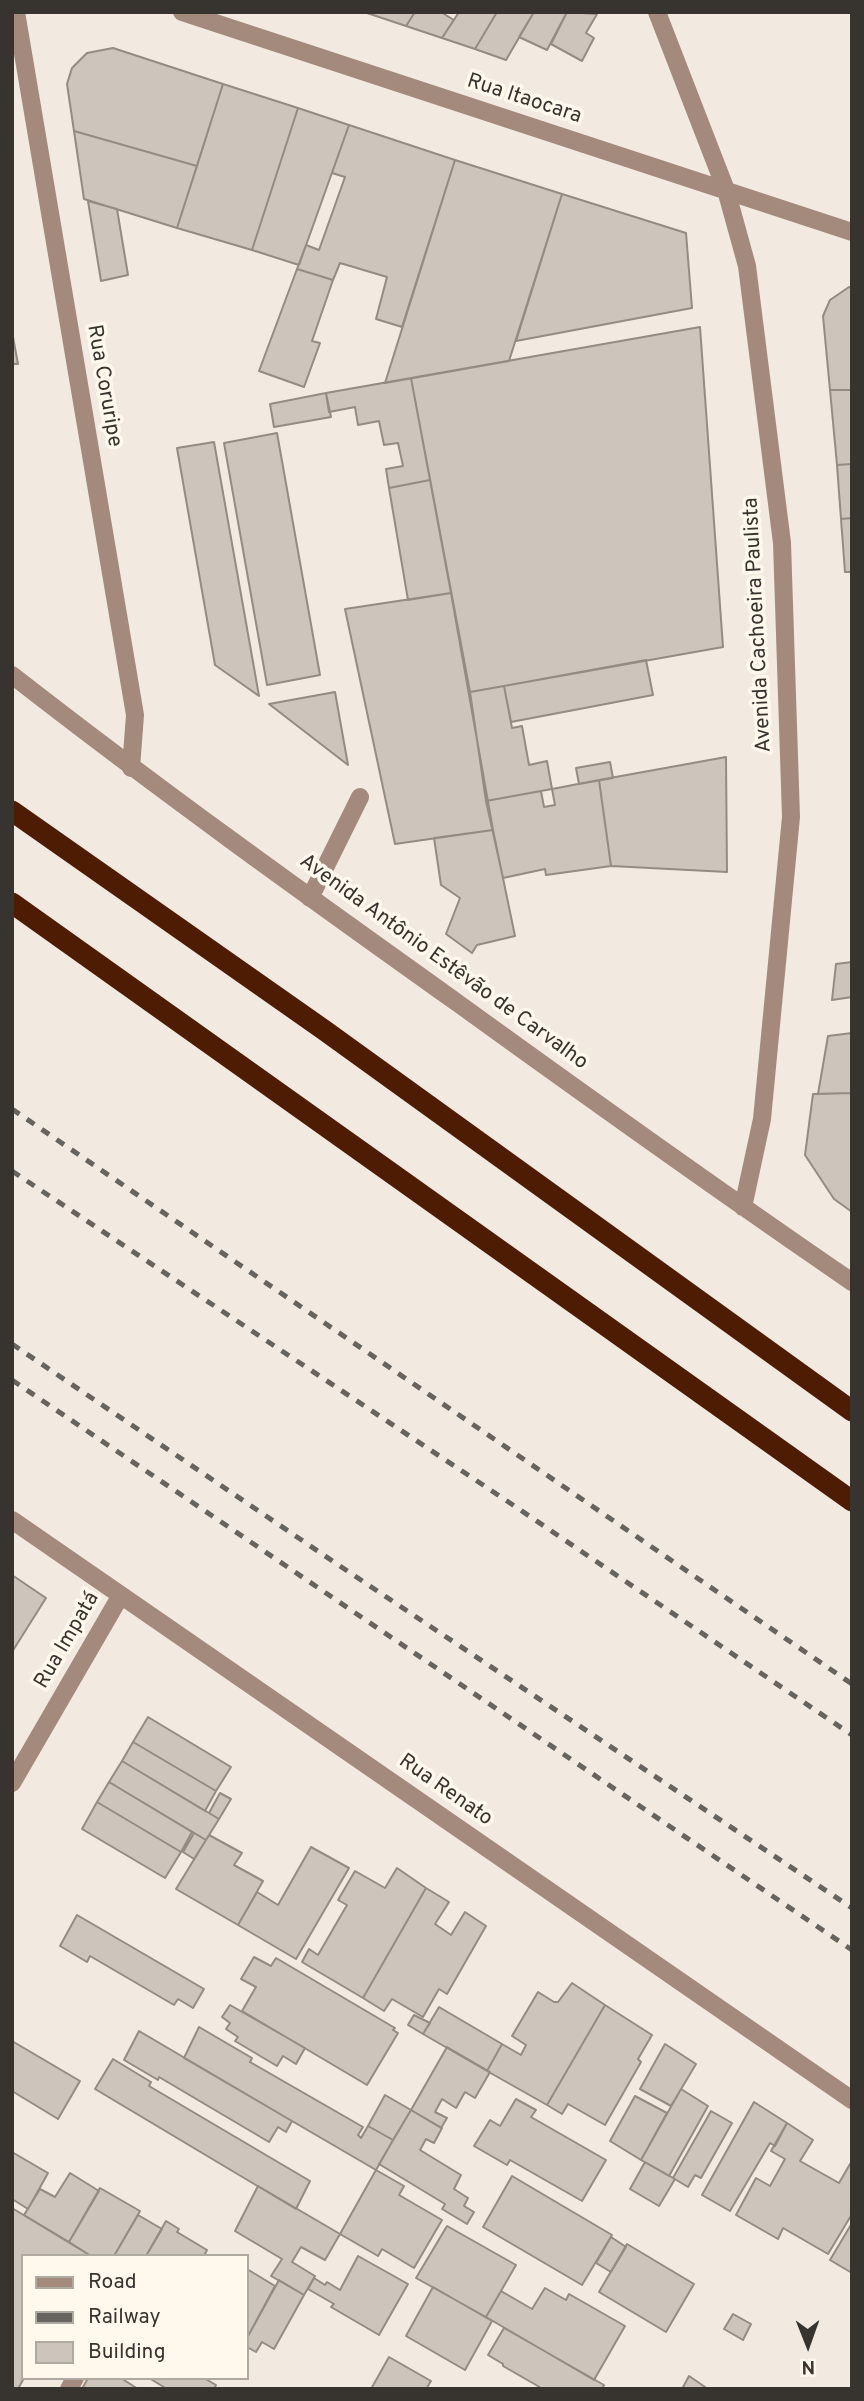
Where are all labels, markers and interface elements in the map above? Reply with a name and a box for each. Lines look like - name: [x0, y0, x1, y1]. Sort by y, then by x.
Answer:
- street label: Rua Itaocara: [463, 70, 585, 130]
- street label: Rua Coruripe: [80, 323, 126, 449]
- street label: Avenida Cachoeira Paulista: [740, 497, 778, 753]
- street label: Avenida Antônio Estêvão de Carvalho: [294, 850, 592, 1076]
- street label: Rua Impatá: [30, 1588, 106, 1694]
- street label: Rua Renato: [393, 1750, 497, 1832]
- legend: [21, 2254, 248, 2380]
- text: Road: [88, 2269, 137, 2296]
- text: Railway: [88, 2304, 161, 2331]
- north arrow: [773, 2310, 843, 2380]
- text: Building: [88, 2339, 166, 2366]
- text: N: [801, 2354, 815, 2378]

